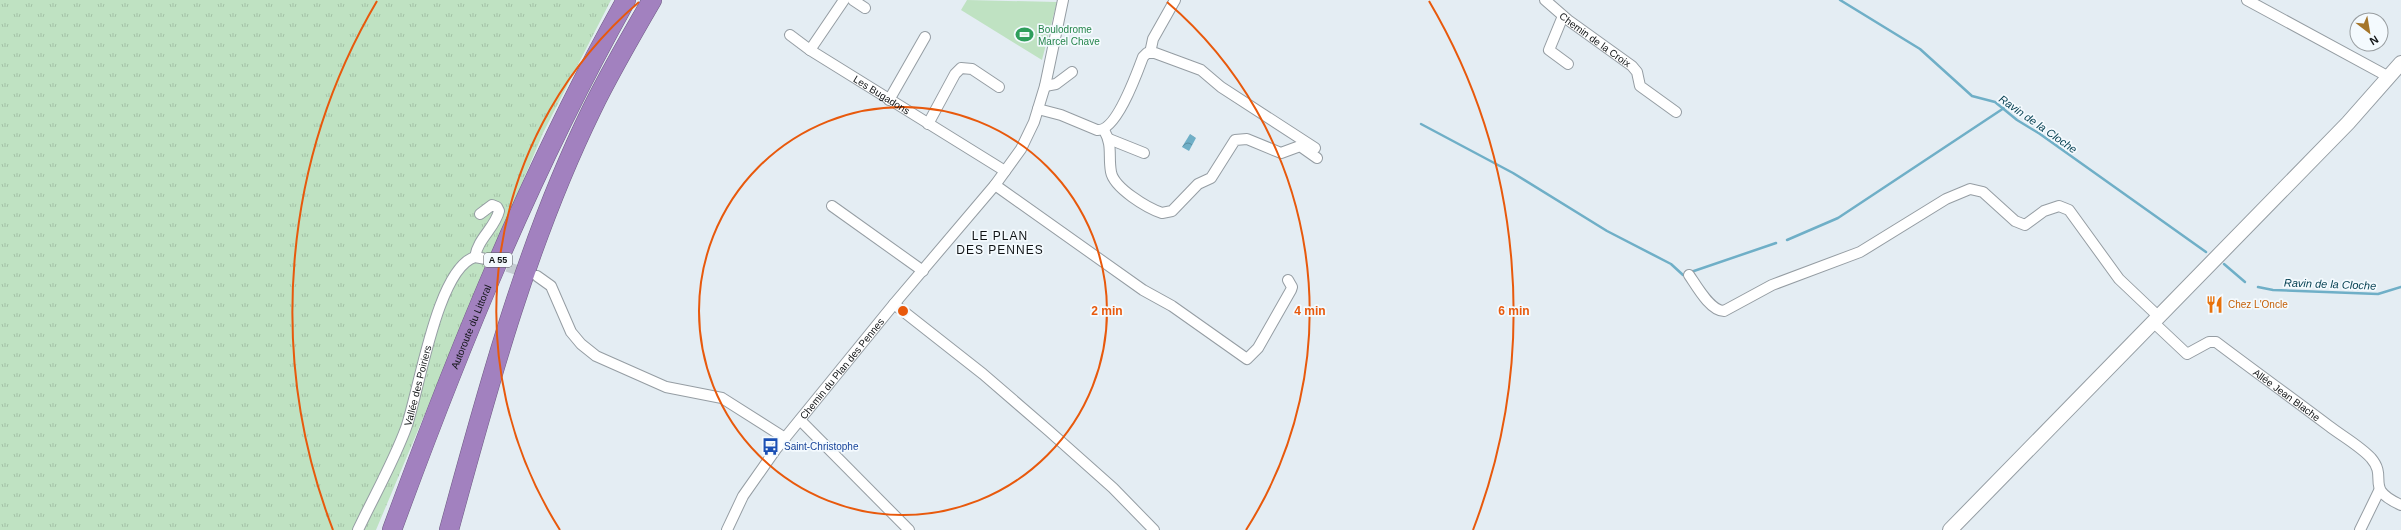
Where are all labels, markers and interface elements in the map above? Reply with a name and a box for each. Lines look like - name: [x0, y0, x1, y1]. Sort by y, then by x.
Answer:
- street label: Chemin de la Croix: [1558, 10, 1633, 69]
- north arrow: [2349, 12, 2389, 52]
- place label: Boulodrome Marcel Chave: [1038, 24, 1100, 47]
- sports icon: Boulodrome Marcel Chave: [1015, 25, 1035, 45]
- text: N: [2368, 33, 2381, 48]
- street label: Les Bugadons: [852, 73, 912, 116]
- water label: Ravin de la Cloche: [1997, 93, 2079, 155]
- district label: LE PLAN DES PENNES: [956, 229, 1044, 257]
- road number: A 55: [484, 253, 512, 267]
- water label: Ravin de la Cloche: [2284, 276, 2376, 292]
- street label: Autoroute du Littoral: [448, 283, 493, 370]
- restaurant icon: Chez L'Oncle: [2205, 294, 2225, 314]
- place label: Chez L'Oncle: [2228, 299, 2288, 310]
- centre of rings: [896, 304, 910, 318]
- text: 2 min: [1091, 304, 1123, 318]
- text: 4 min: [1294, 304, 1326, 318]
- text: 6 min: [1498, 304, 1530, 318]
- street label: Chemin du Plan des Pennes: [797, 316, 886, 421]
- street label: Vallée des Poiriers: [402, 344, 433, 427]
- street label: Allée Jean Blache: [2251, 366, 2323, 423]
- bus stop icon: Saint-Christophe: [761, 436, 781, 456]
- place label: Saint-Christophe: [784, 441, 859, 452]

